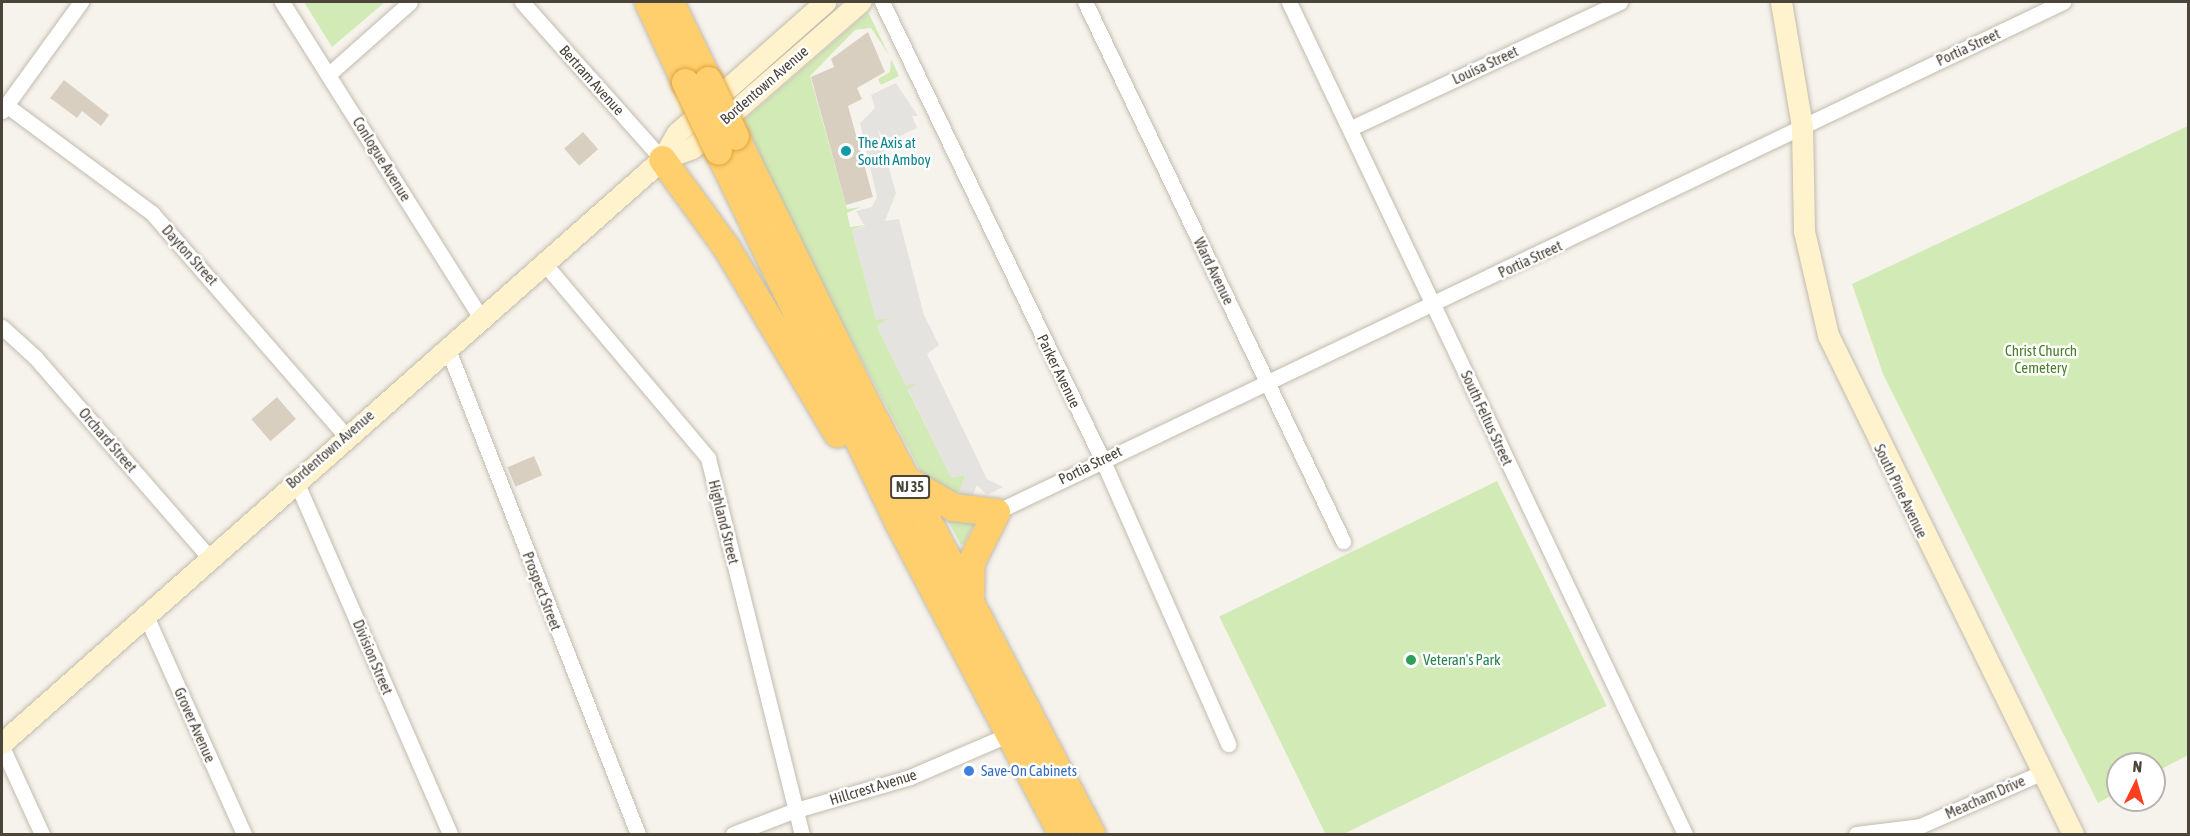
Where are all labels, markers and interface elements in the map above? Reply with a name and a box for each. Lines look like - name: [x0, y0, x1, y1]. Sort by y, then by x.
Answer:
- street label: Portia Street: [1933, 24, 2003, 70]
- street label: Bertram Avenue: [556, 41, 628, 119]
- street label: Bordentown Avenue: [716, 42, 812, 128]
- street label: Louisa Street: [1449, 42, 1521, 88]
- street label: Conlogue Avenue: [349, 114, 415, 204]
- place label: The Axis at South Amboy: [858, 133, 931, 168]
- marker: The Axis at South Amboy: [839, 144, 853, 158]
- street label: Dayton Street: [158, 221, 222, 289]
- street label: Ward Avenue: [1190, 234, 1238, 308]
- street label: Portia Street: [1495, 236, 1565, 282]
- street label: Parker Avenue: [1033, 331, 1085, 411]
- park label: Christ Church Cemetery: [2005, 341, 2077, 376]
- street label: South Feltus Street: [1457, 368, 1517, 468]
- street label: Orchard Street: [75, 404, 141, 476]
- street label: Bordentown Avenue: [282, 406, 378, 492]
- street label: South Pine Avenue: [1870, 441, 1932, 541]
- street label: Portia Street: [1055, 442, 1125, 488]
- road number: NJ 35: [889, 476, 931, 498]
- street label: Highland Street: [705, 478, 743, 566]
- street label: Prospect Street: [519, 549, 565, 633]
- street label: Division Street: [349, 617, 397, 697]
- place label: Veteran's Park: [1423, 651, 1501, 669]
- marker: Veteran's Park: [1404, 653, 1418, 667]
- street label: Grover Avenue: [170, 685, 220, 765]
- north arrow: [2106, 752, 2166, 812]
- text: N: [2132, 757, 2143, 775]
- place label: Save-On Cabinets: [981, 762, 1077, 780]
- marker: Save-On Cabinets: [962, 764, 976, 778]
- street label: Hillcrest Avenue: [827, 765, 919, 809]
- street label: Meacham Drive: [1942, 771, 2028, 823]

